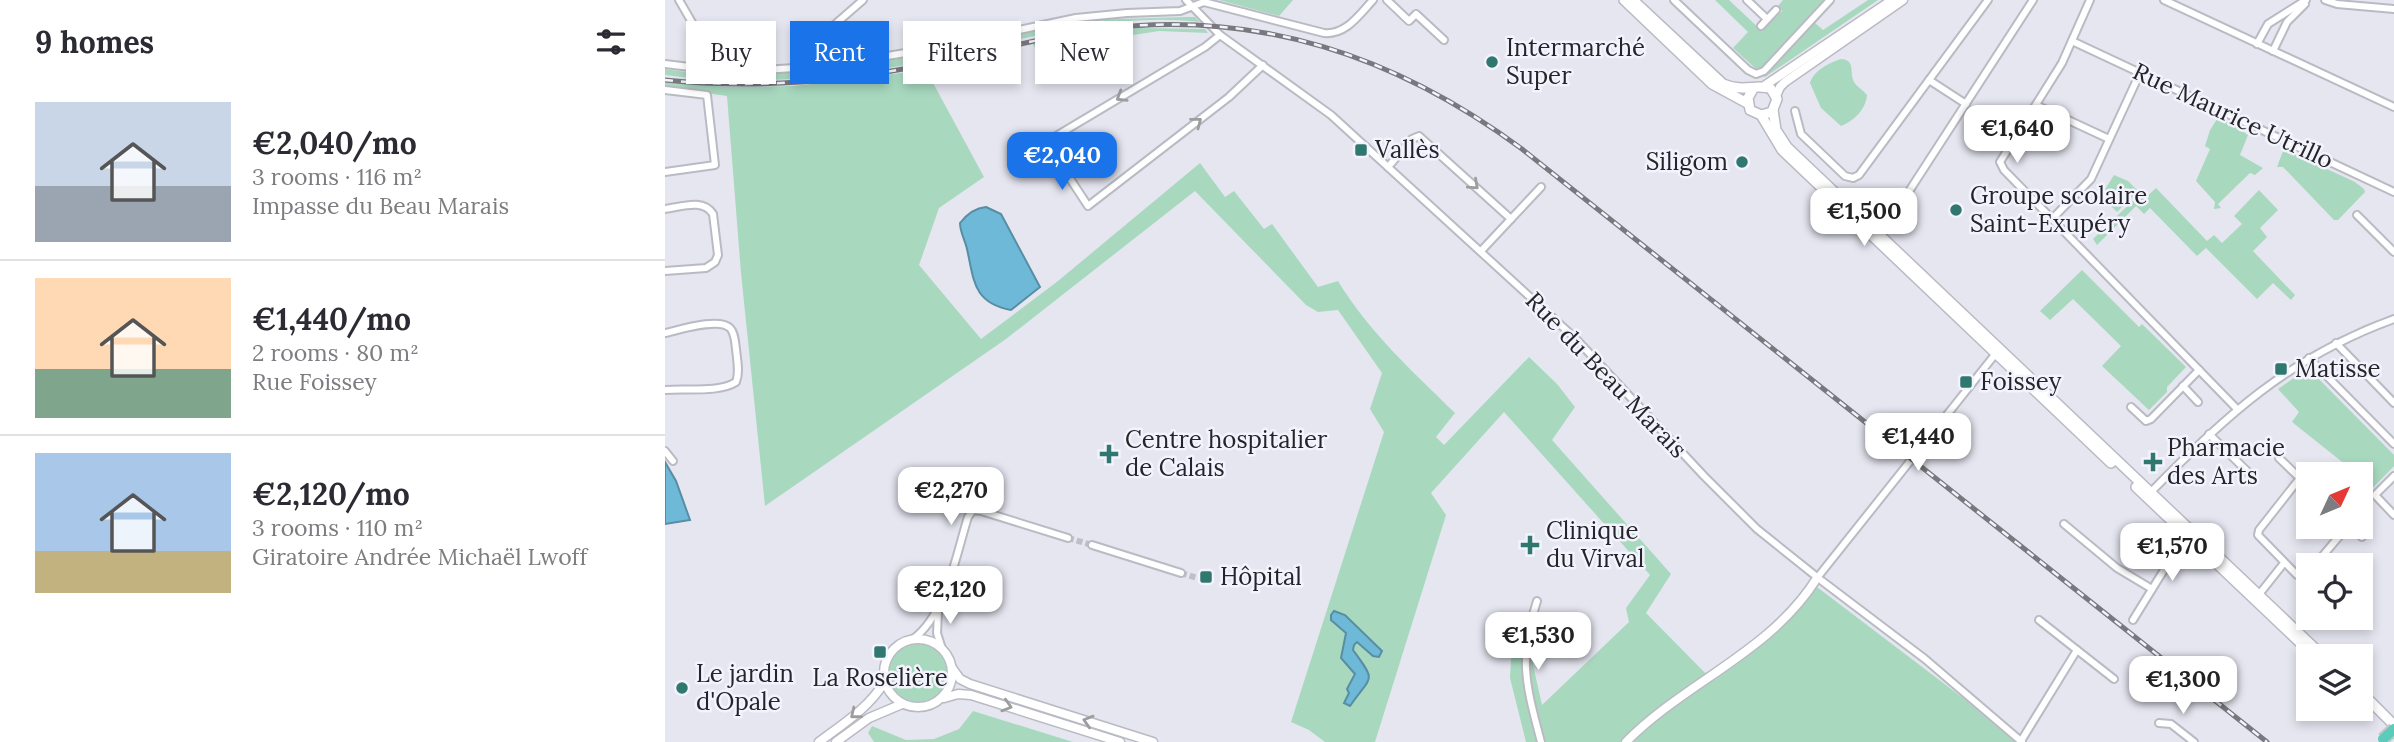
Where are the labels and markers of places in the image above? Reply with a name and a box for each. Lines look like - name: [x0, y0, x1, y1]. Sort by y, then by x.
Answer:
- place label: Intermarché Super: [1506, 32, 1645, 91]
- marker: Intermarché Super: [1484, 54, 1500, 70]
- pin: €1,640: [1960, 106, 2074, 165]
- pin: €2,040: [1005, 132, 1119, 192]
- place label: Vallès: [1374, 134, 1440, 165]
- marker: Vallès: [1353, 142, 1369, 158]
- place label: Siligom: [1646, 146, 1728, 177]
- marker: Siligom: [1734, 154, 1750, 170]
- place label: Groupe scolaire Saint-Exupéry: [1970, 180, 2147, 239]
- pin: €1,500: [1807, 188, 1921, 248]
- marker: Groupe scolaire Saint-Exupéry: [1948, 202, 1964, 218]
- place label: Matisse: [2295, 353, 2381, 384]
- marker: Matisse: [2273, 361, 2289, 377]
- place label: Foissey: [1980, 366, 2062, 397]
- marker: Foissey: [1958, 374, 1974, 390]
- pin: €1,440: [1861, 414, 1975, 473]
- place label: Centre hospitalier de Calais: [1125, 424, 1328, 483]
- place label: Pharmacie des Arts: [2167, 432, 2285, 491]
- marker: Centre hospitalier de Calais: [1099, 444, 1119, 464]
- marker: Pharmacie des Arts: [2145, 454, 2161, 470]
- pin: €2,270: [894, 468, 1008, 527]
- place label: Clinique du Virval: [1546, 515, 1644, 574]
- pin: €1,570: [2115, 524, 2229, 583]
- marker: Clinique du Virval: [1520, 535, 1540, 555]
- place label: Hôpital: [1220, 561, 1302, 592]
- pin: €2,120: [893, 566, 1007, 626]
- marker: Hôpital: [1198, 569, 1214, 585]
- pin: €1,530: [1481, 612, 1595, 672]
- marker: La Roselière: [872, 644, 888, 660]
- pin: €1,300: [2126, 656, 2240, 716]
- place label: Le jardin d'Opale: [696, 658, 794, 717]
- place label: La Roselière: [812, 662, 948, 693]
- marker: Le jardin d'Opale: [674, 680, 690, 696]

